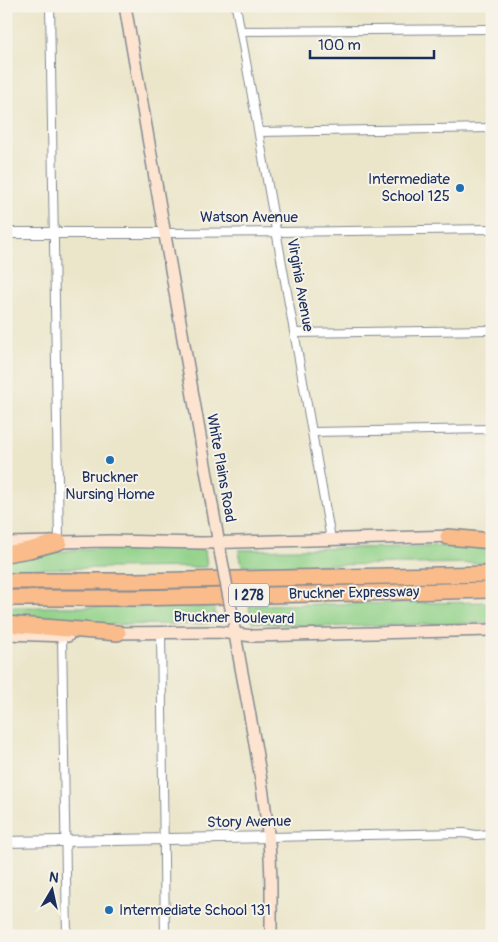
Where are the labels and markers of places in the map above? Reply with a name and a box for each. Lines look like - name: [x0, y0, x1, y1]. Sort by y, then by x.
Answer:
- place label: Intermediate School 125: [368, 170, 451, 206]
- marker: Intermediate School 125: [454, 182, 466, 194]
- marker: Bruckner Nursing Home: [104, 454, 116, 466]
- place label: Bruckner Nursing Home: [65, 468, 155, 504]
- place label: Intermediate School 131: [119, 901, 271, 920]
- marker: Intermediate School 131: [103, 904, 115, 916]

